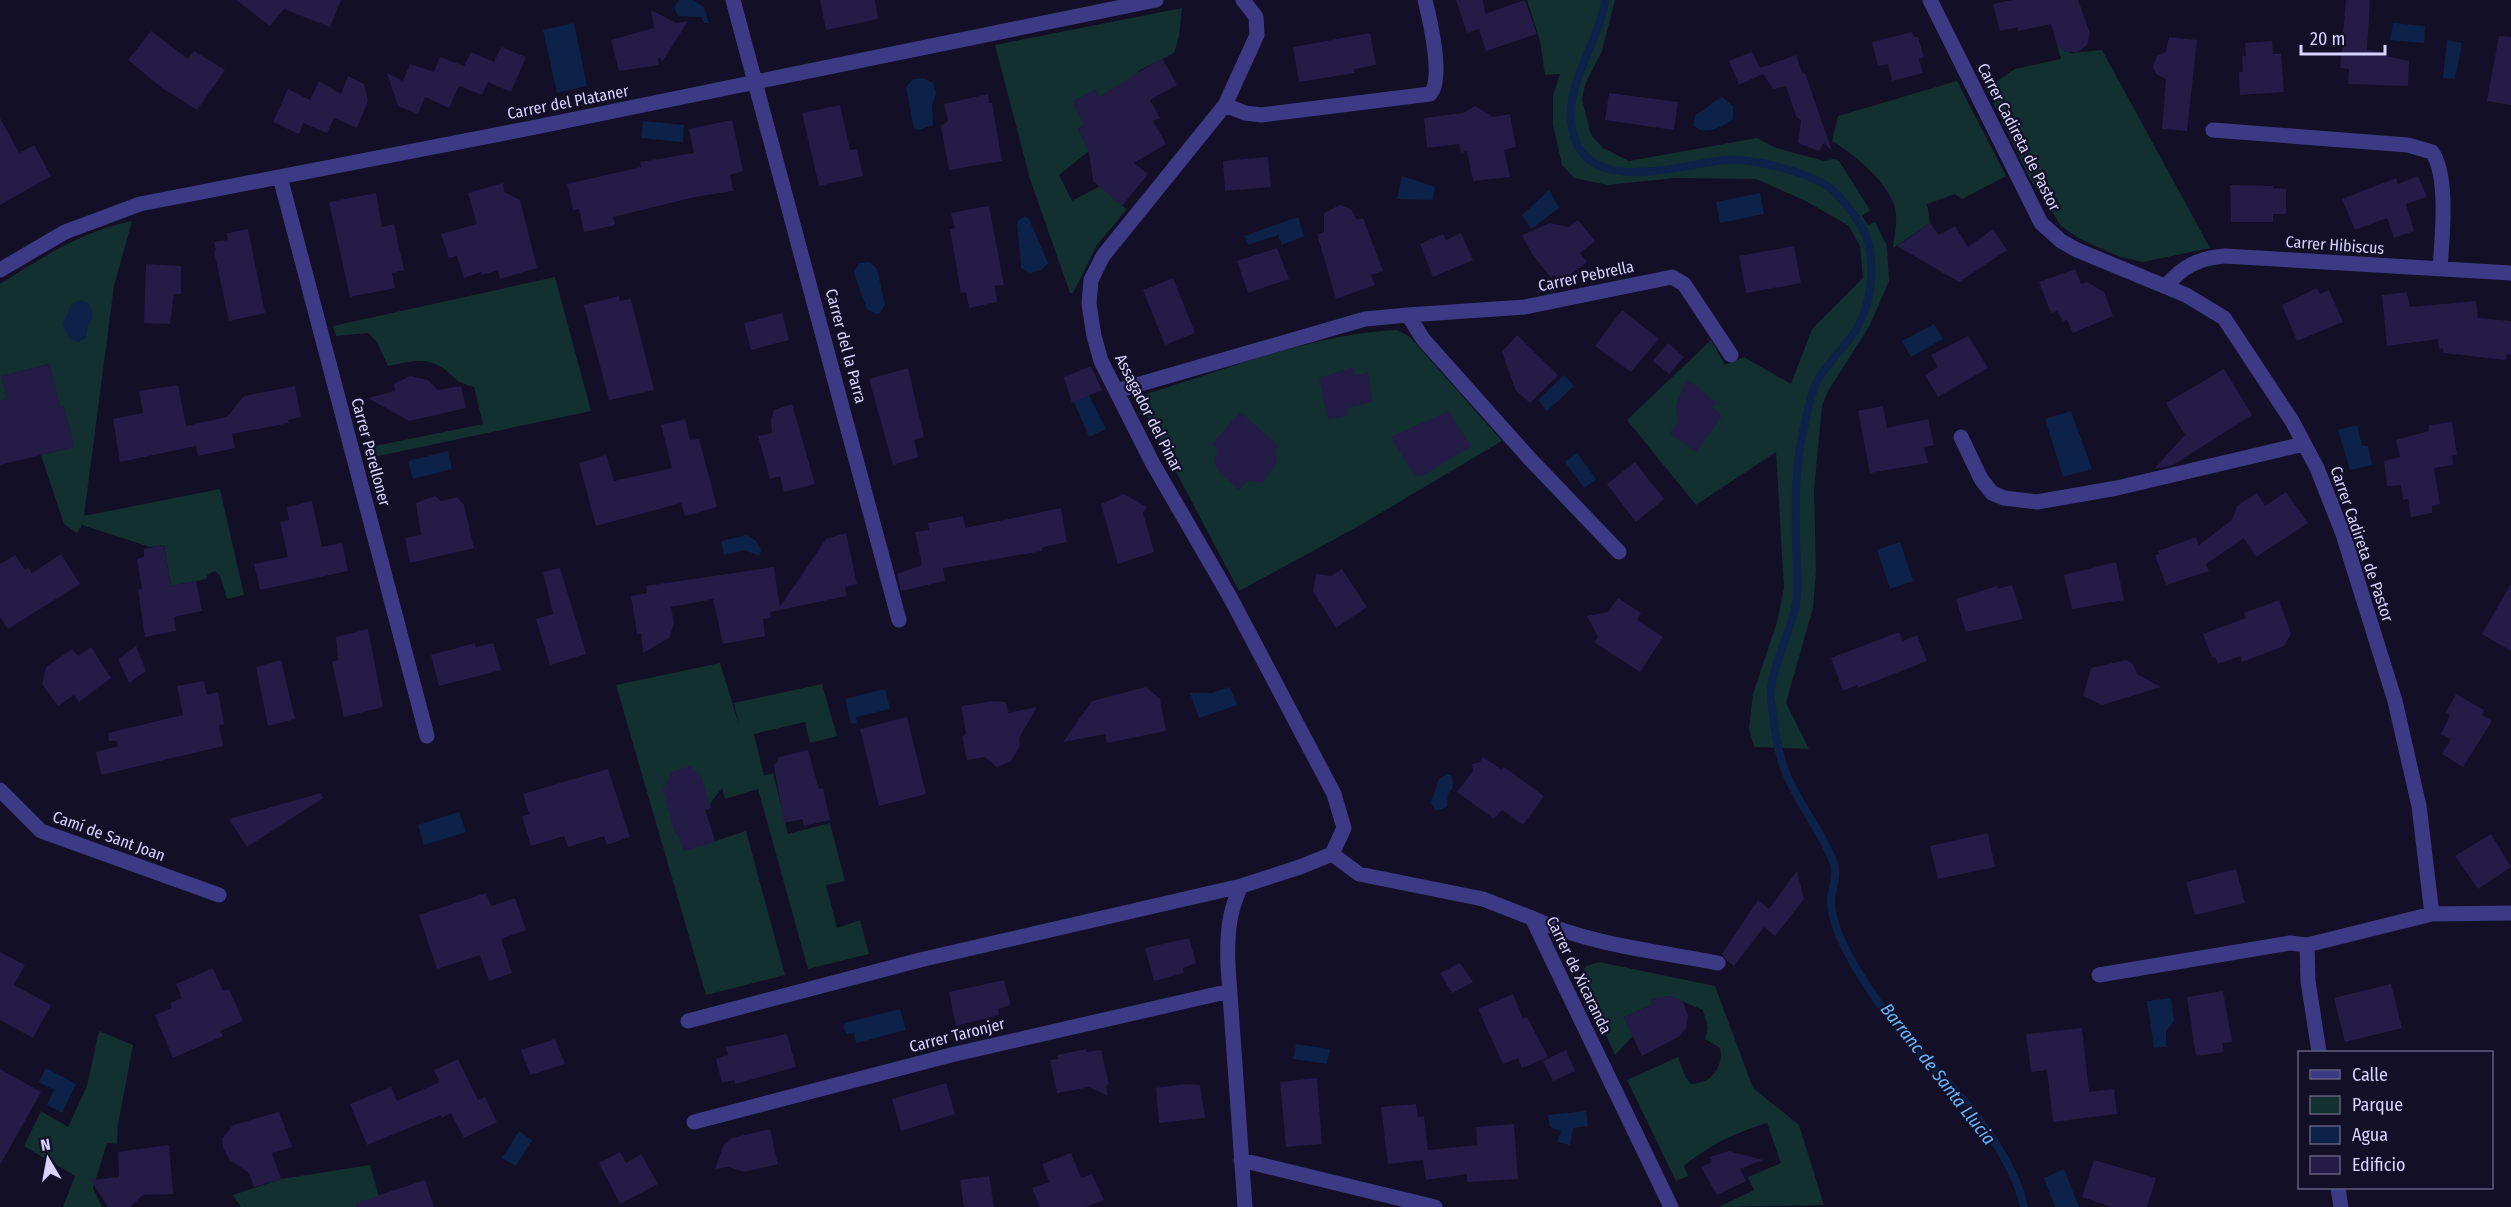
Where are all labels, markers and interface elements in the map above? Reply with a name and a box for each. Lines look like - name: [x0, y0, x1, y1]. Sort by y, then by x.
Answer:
- scale bar: [2301, 18, 2385, 56]
- text: 20 m: [2310, 28, 2345, 50]
- street label: Carrer Cadireta de Pastor: [1973, 60, 2065, 214]
- street label: Carrer del Plataner: [506, 81, 631, 123]
- street label: Carrer Hibiscus: [2285, 232, 2385, 258]
- street label: Carrer Pebrella: [1536, 257, 1636, 295]
- street label: Carrer del la Parra: [822, 287, 870, 406]
- street label: Assagador del Pinar: [1111, 351, 1187, 475]
- street label: Carrer Perelloner: [347, 396, 395, 509]
- street label: Carrer Cadireta de Pastor: [2326, 464, 2398, 625]
- street label: Camí de Sant Joan: [50, 807, 168, 865]
- street label: Carrer de Xicaranda: [1542, 913, 1616, 1037]
- water label: Barranc de Santa Llucia: [1876, 999, 2000, 1149]
- street label: Carrer Taronjer: [907, 1014, 1007, 1056]
- legend: [2298, 1051, 2493, 1189]
- text: Calle: [2352, 1064, 2388, 1086]
- text: Parque: [2352, 1094, 2403, 1116]
- text: Agua: [2352, 1124, 2388, 1146]
- north arrow: [18, 1129, 78, 1189]
- text: N: [39, 1135, 52, 1155]
- text: Edificio: [2352, 1154, 2405, 1176]

